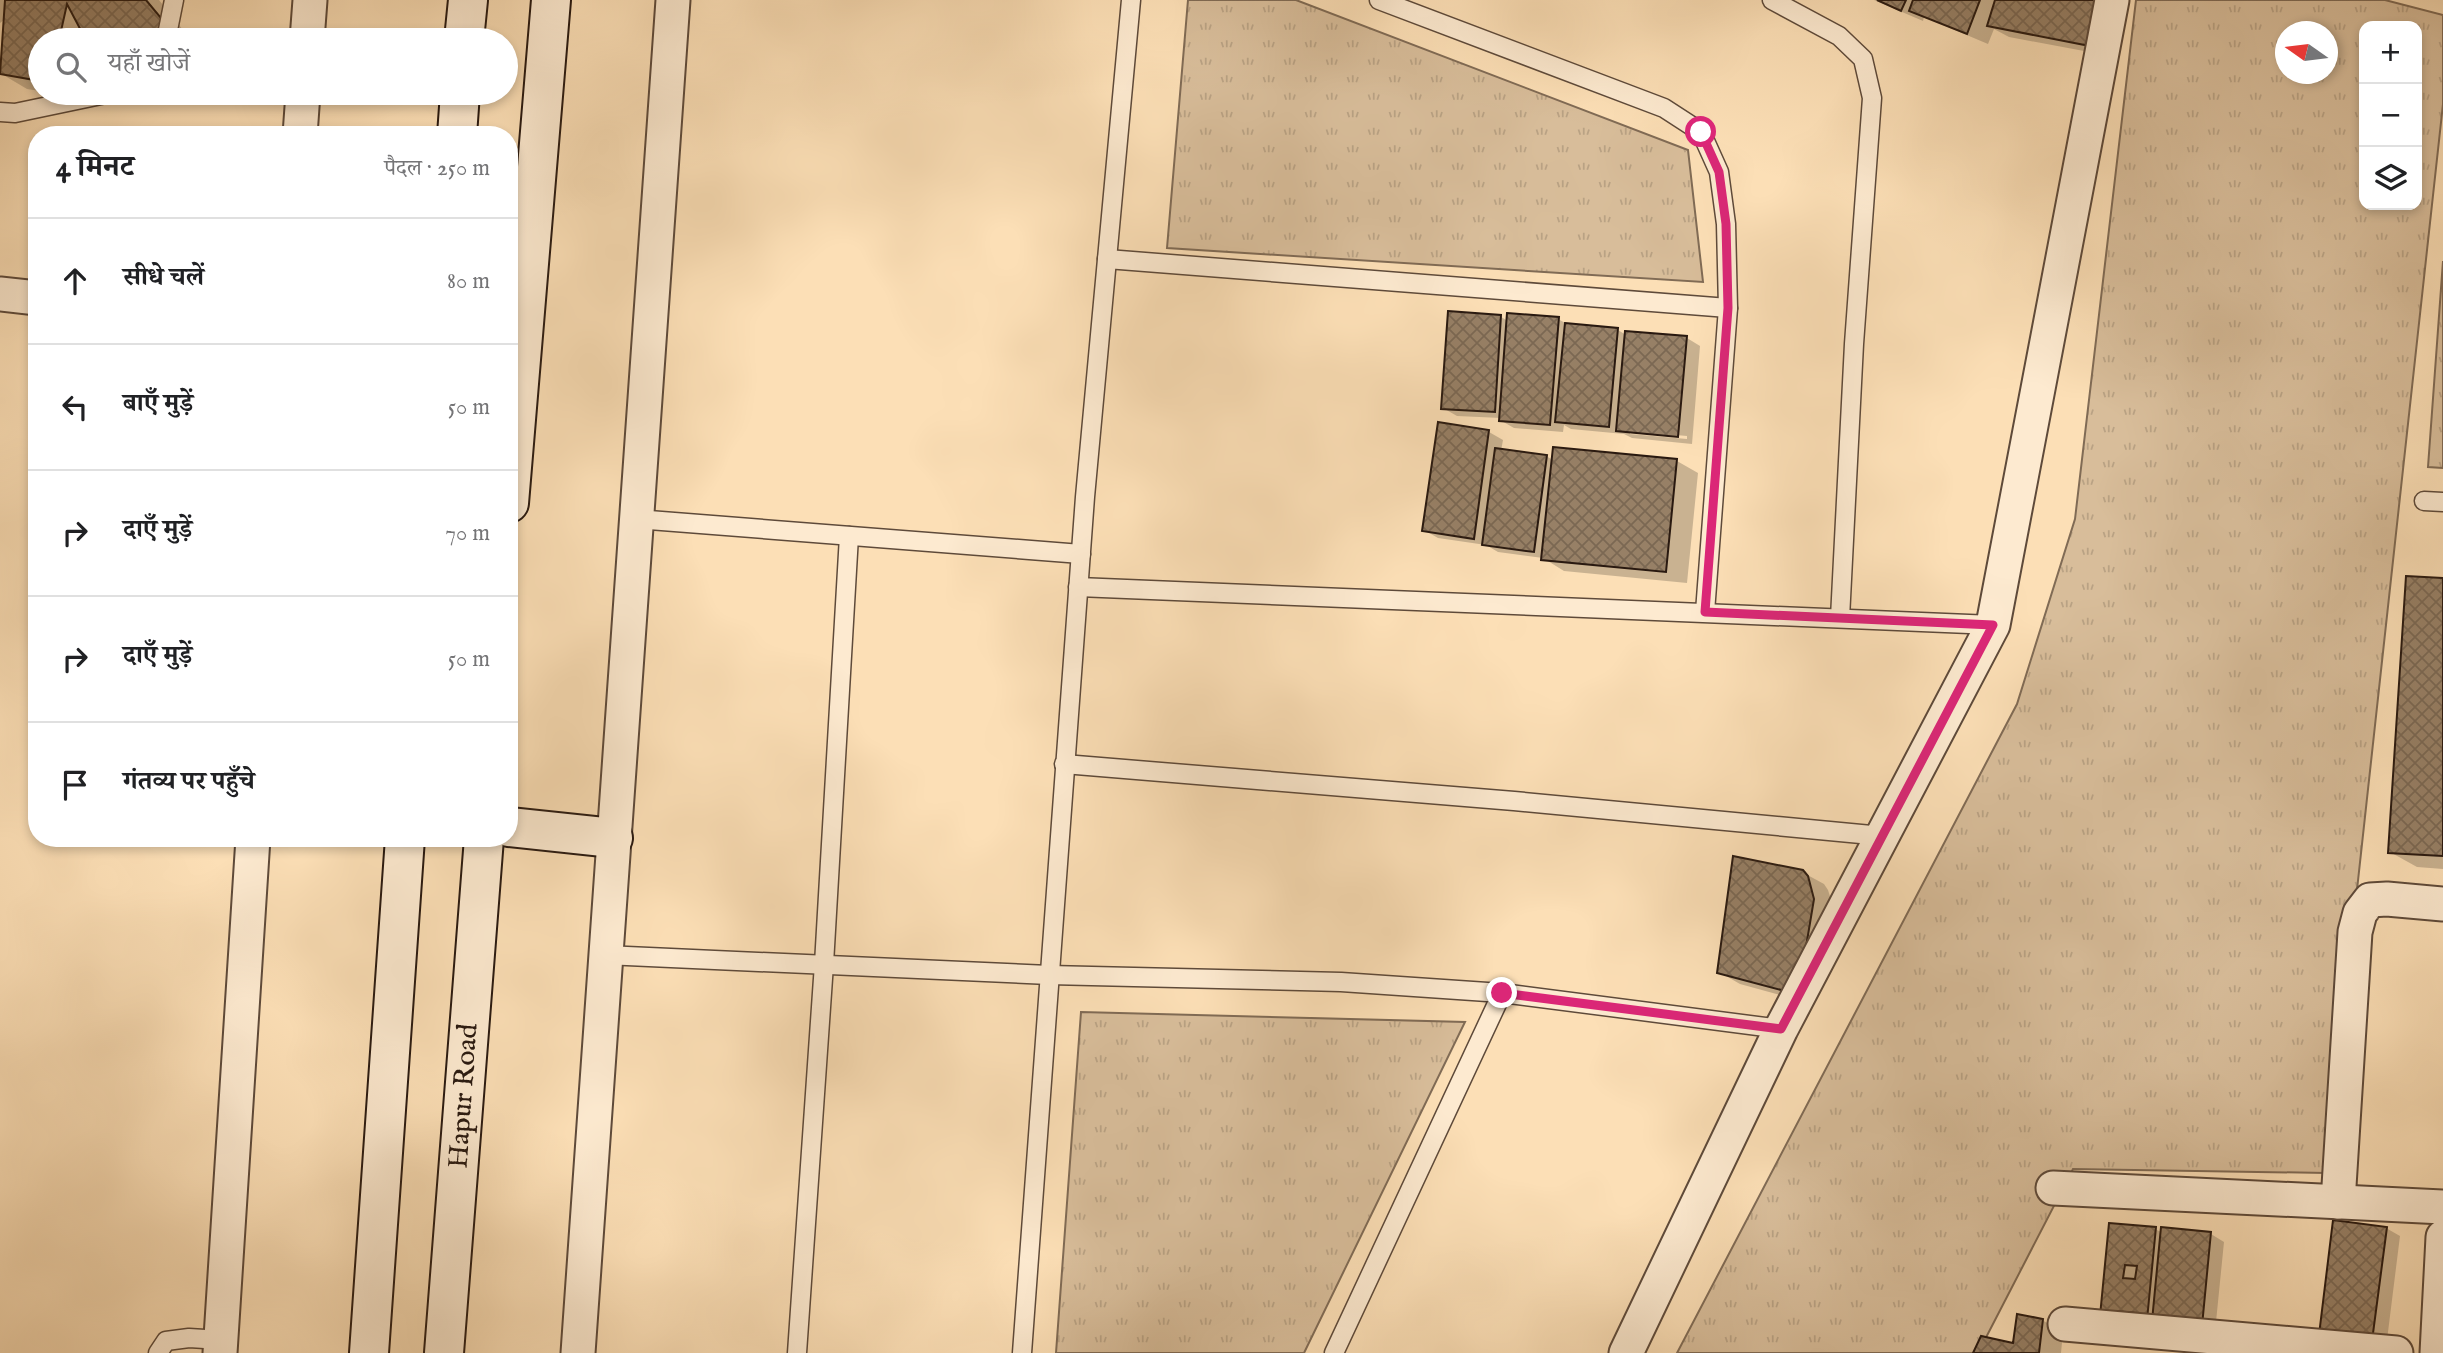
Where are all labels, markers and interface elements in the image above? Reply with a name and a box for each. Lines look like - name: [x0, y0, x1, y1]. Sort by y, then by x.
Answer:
- north arrow: [2275, 21, 2338, 84]
- map controls: [2359, 21, 2422, 210]
- button: +: [2359, 21, 2422, 84]
- search box: [28, 28, 518, 105]
- text: यहाँ खोजें: [108, 47, 190, 80]
- icon: search: [52, 48, 90, 86]
- button: −: [2359, 84, 2422, 147]
- route start: [1685, 116, 1716, 147]
- button: layers: [2359, 147, 2422, 210]
- text: 4 मिनट: [56, 149, 134, 187]
- text: पैदल · 250 m: [384, 154, 490, 183]
- text: सीधे चलें: [123, 261, 204, 294]
- icon: ahead: [56, 262, 94, 300]
- text: 80 m: [447, 267, 490, 296]
- text: बाएँ मुड़ें: [123, 387, 193, 420]
- icon: left: [56, 388, 94, 426]
- text: 50 m: [448, 393, 490, 422]
- text: दाएँ मुड़ें: [123, 513, 192, 546]
- icon: right: [56, 514, 94, 552]
- text: 70 m: [445, 519, 490, 548]
- text: दाएँ मुड़ें: [123, 639, 192, 672]
- icon: right: [56, 640, 94, 678]
- text: 50 m: [448, 645, 490, 674]
- text: गंतव्य पर पहुँचे: [123, 765, 255, 798]
- icon: arrive: [56, 766, 94, 804]
- route end: [1486, 977, 1517, 1008]
- street label: Hapur Road: [441, 1022, 487, 1170]

